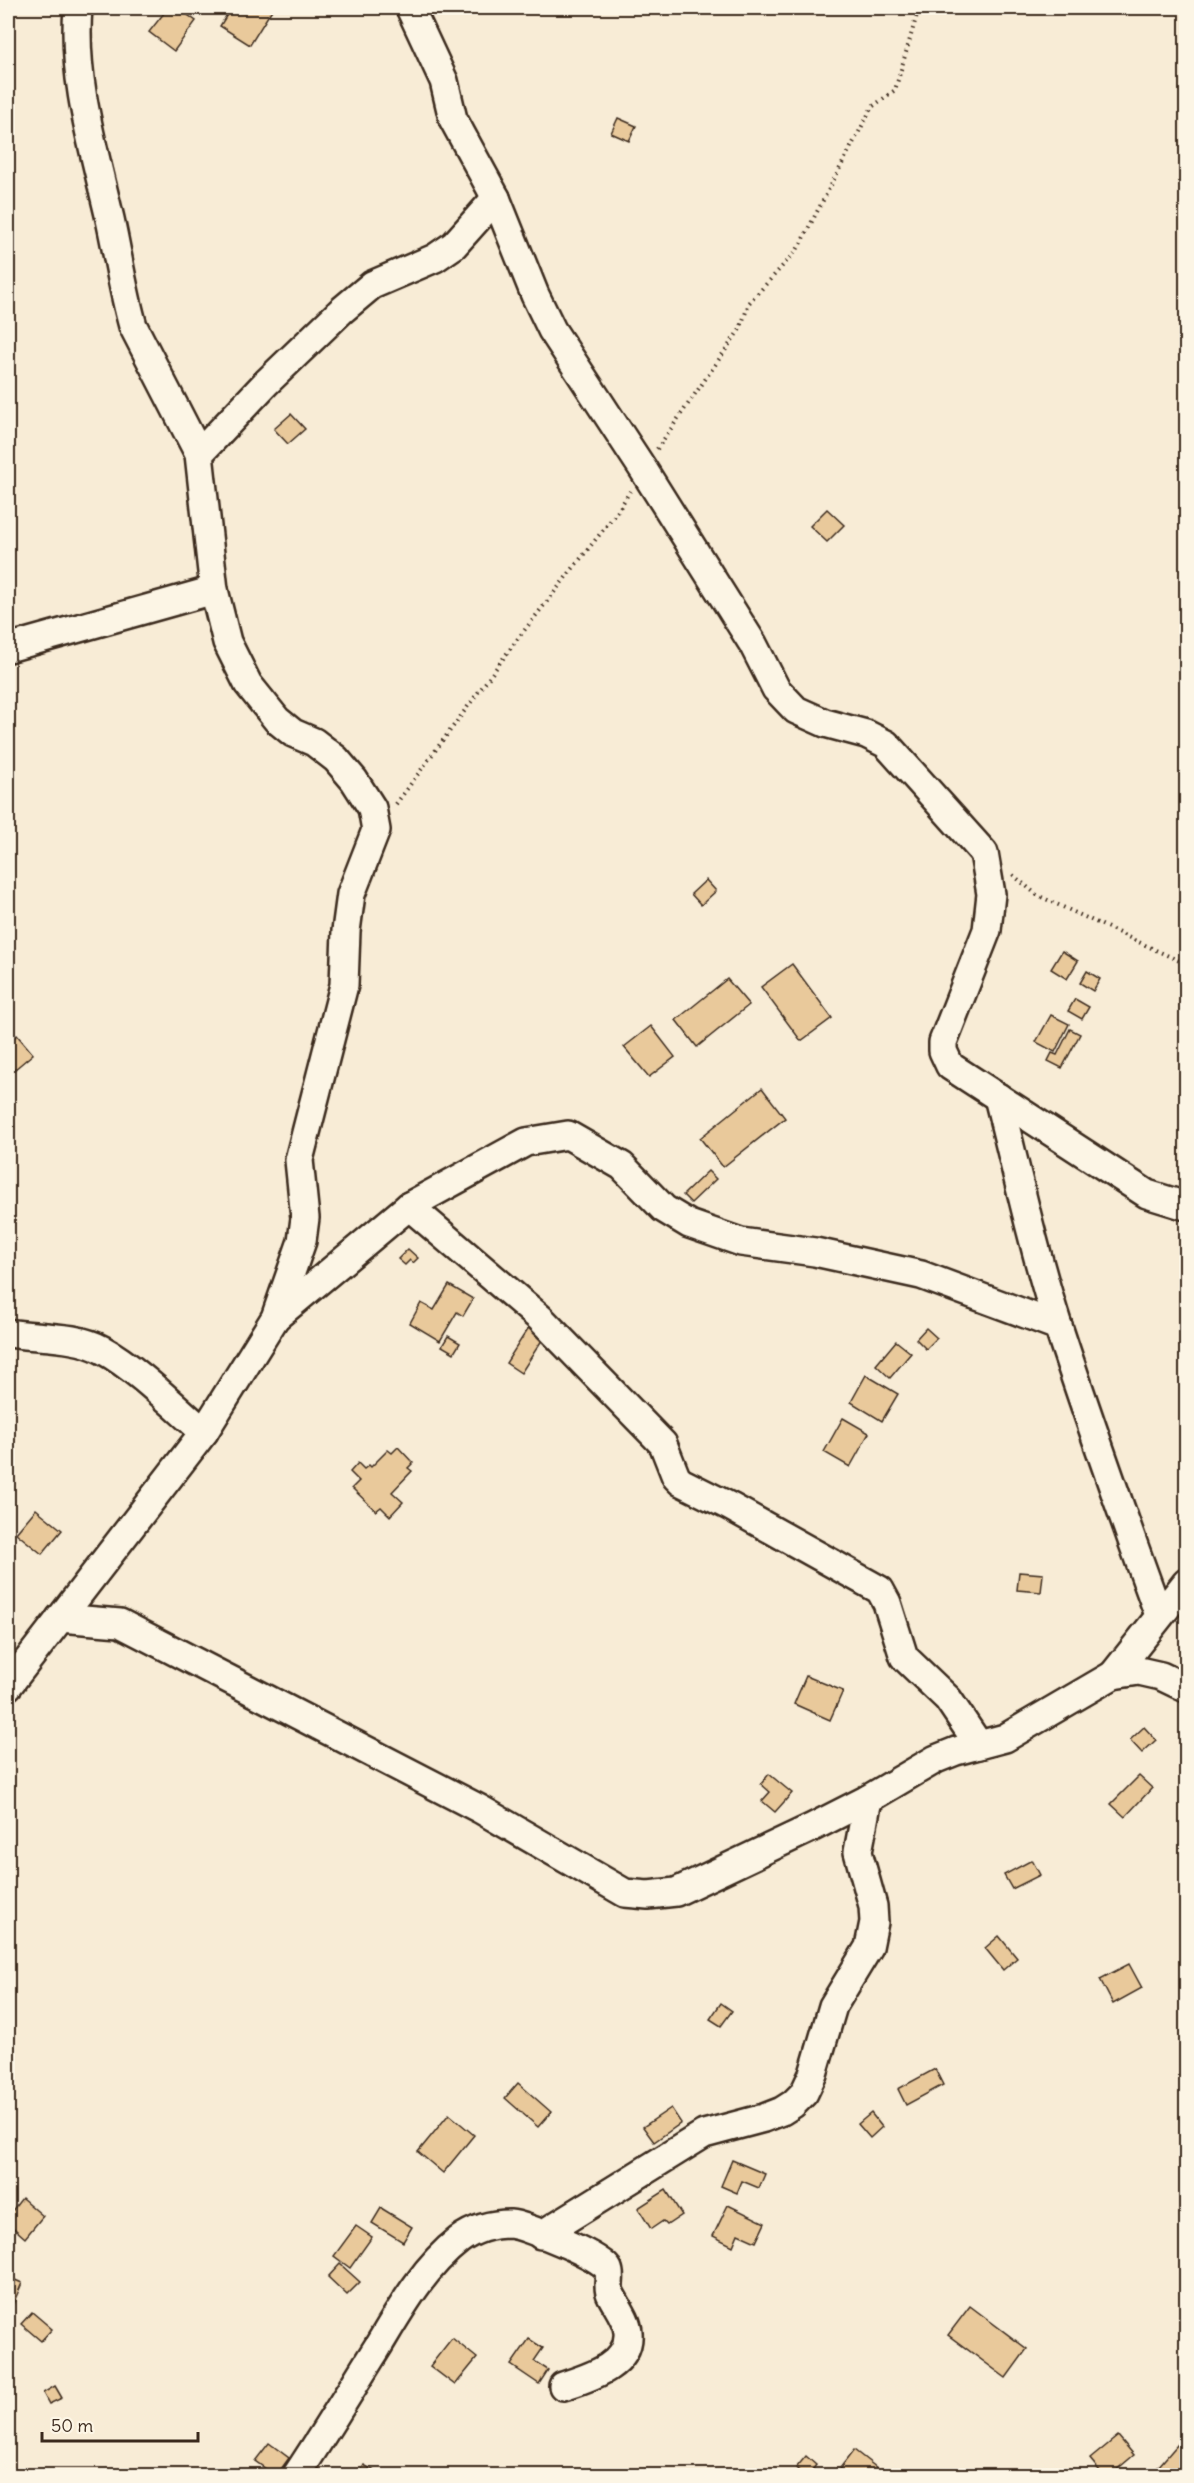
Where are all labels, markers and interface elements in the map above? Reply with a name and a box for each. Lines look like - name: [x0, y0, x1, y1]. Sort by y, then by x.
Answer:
- scale bar: [42, 2405, 198, 2443]
- text: 50 m: [51, 2414, 93, 2437]

